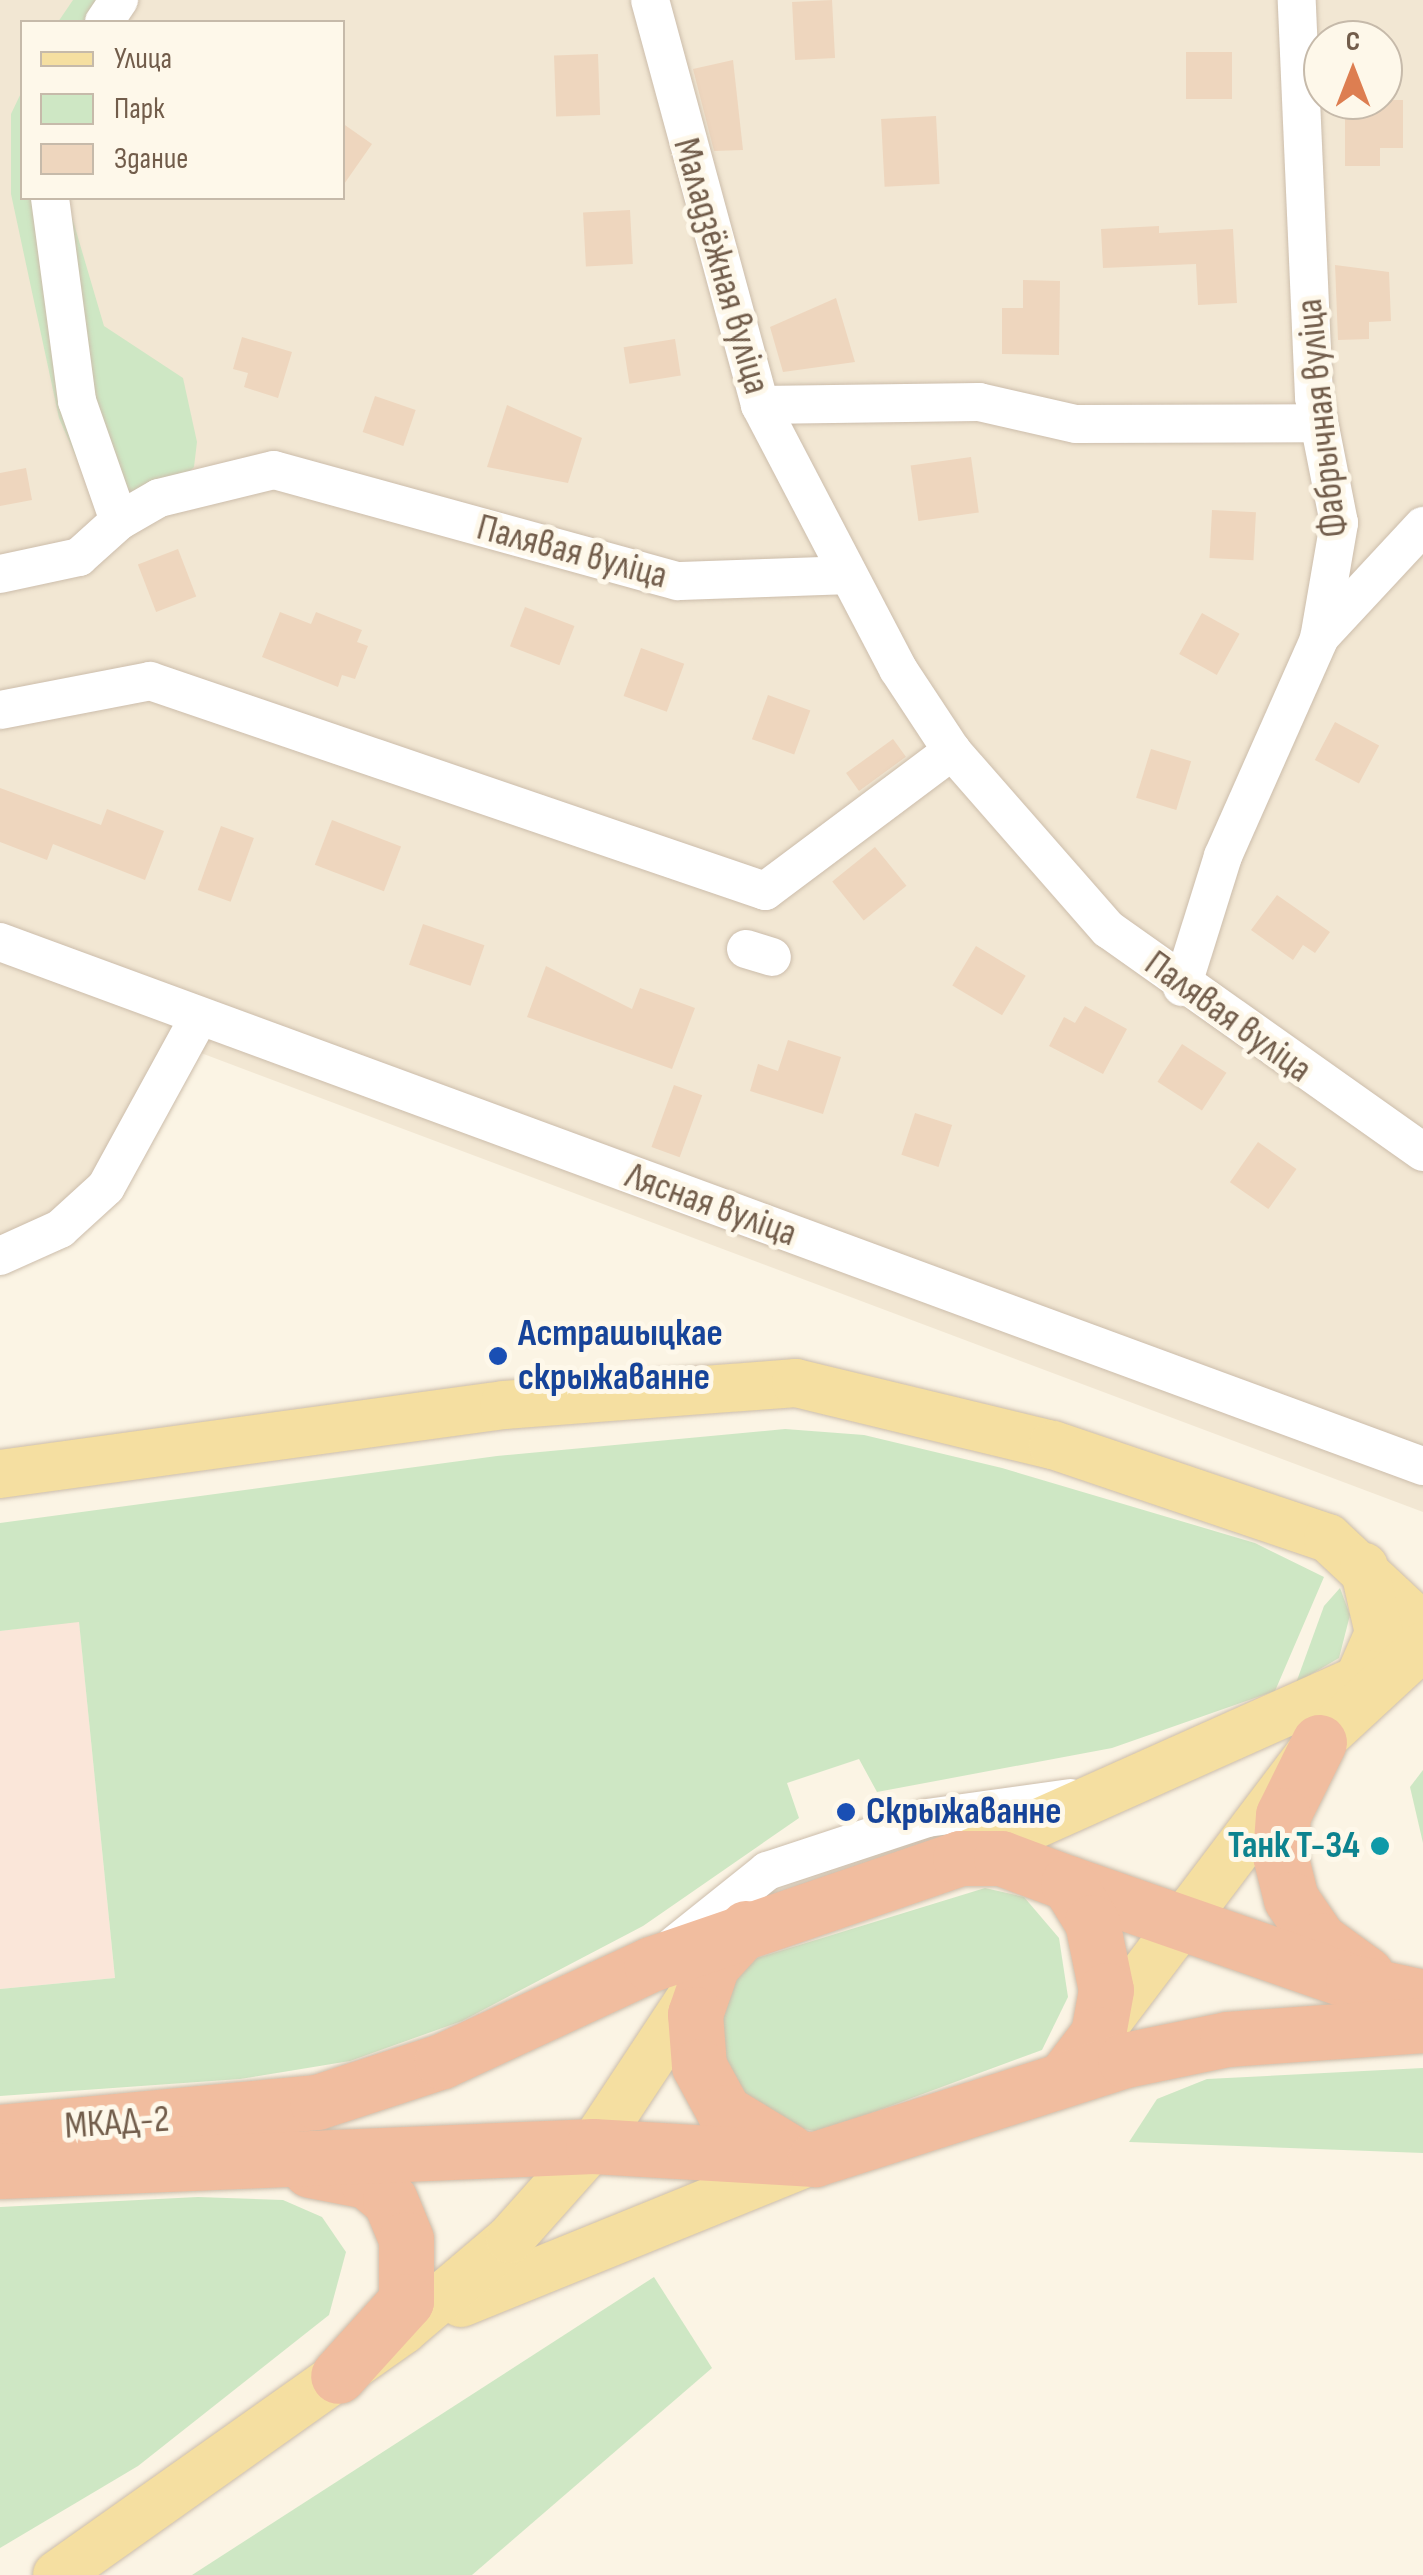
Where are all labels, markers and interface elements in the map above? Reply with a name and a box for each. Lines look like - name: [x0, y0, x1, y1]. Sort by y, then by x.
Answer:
- legend: [20, 20, 345, 200]
- north arrow: [1303, 20, 1403, 120]
- text: С: [1346, 25, 1360, 58]
- text: Улица: [114, 41, 172, 77]
- text: Парк: [114, 91, 165, 127]
- street label: Маладзёжная вуліца: [663, 133, 779, 399]
- text: Здание: [114, 141, 188, 177]
- street label: Фабрычная вуліца: [1287, 296, 1357, 540]
- street label: Палявая вуліца: [472, 505, 672, 599]
- street label: Палявая вуліца: [1136, 941, 1320, 1093]
- street label: Лясная вуліца: [619, 1153, 803, 1257]
- place label: Астрашыцкае скрыжаванне: [518, 1311, 723, 1400]
- marker: Астрашыцкае скрыжаванне: [487, 1345, 509, 1367]
- place label: Скрыжаванне: [866, 1789, 1061, 1835]
- marker: Скрыжаванне: [835, 1801, 857, 1823]
- place label: Танк Т-34: [1228, 1823, 1360, 1869]
- marker: Танк Т-34: [1369, 1835, 1391, 1857]
- street label: МКАД-2: [63, 2097, 171, 2149]

